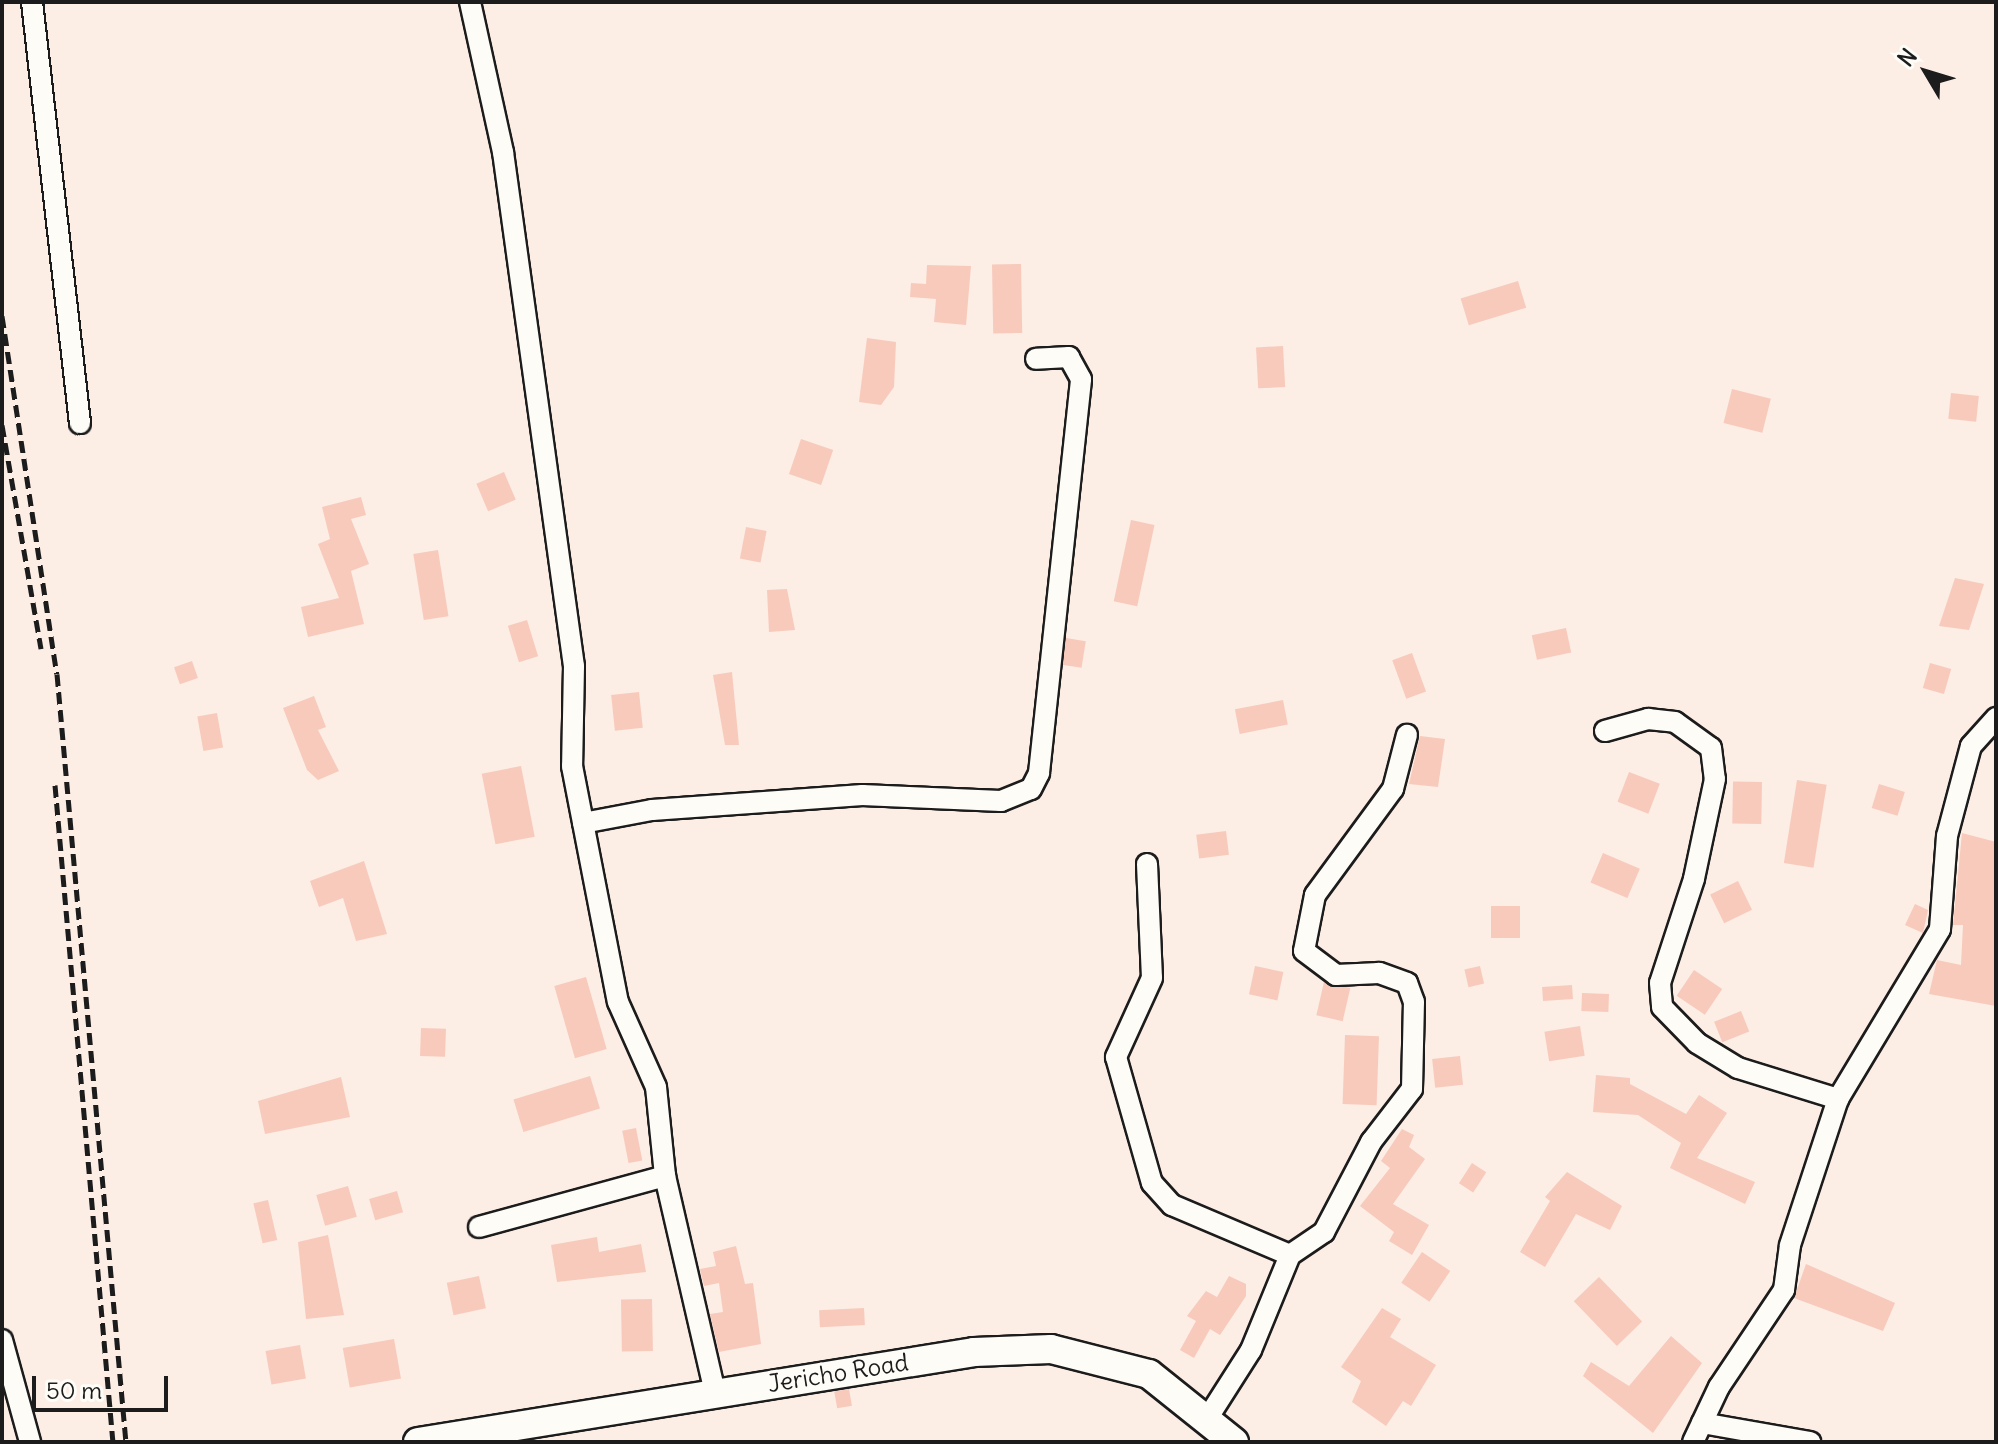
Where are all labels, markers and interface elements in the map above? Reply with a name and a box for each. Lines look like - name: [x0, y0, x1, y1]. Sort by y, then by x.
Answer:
- north arrow: [1886, 32, 1966, 112]
- text: N: [1891, 43, 1923, 72]
- street label: Jericho Road: [766, 1348, 910, 1398]
- scale bar: [36, 1360, 172, 1410]
- text: 50 m: [46, 1375, 102, 1405]

